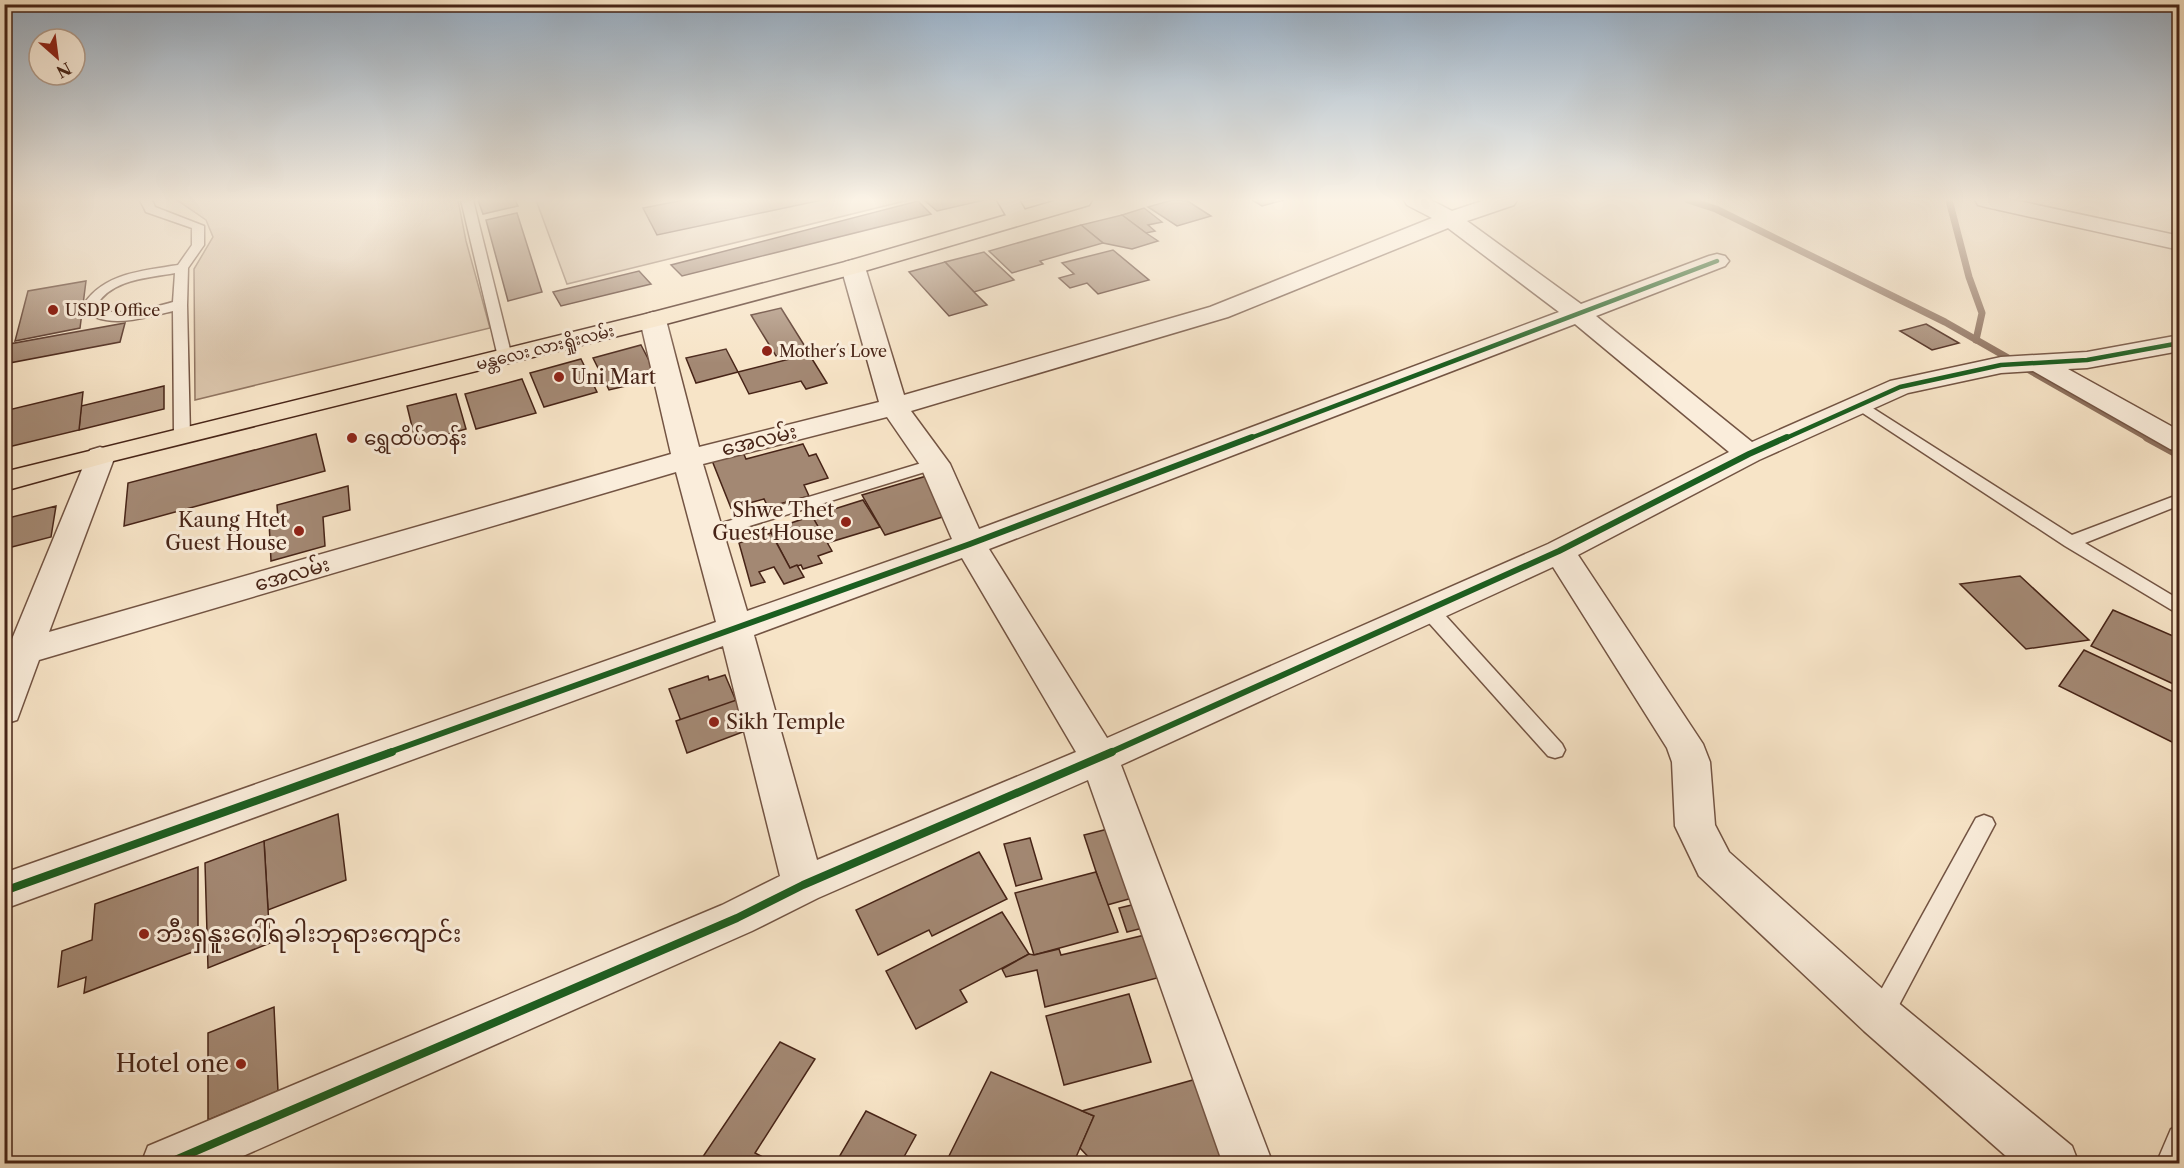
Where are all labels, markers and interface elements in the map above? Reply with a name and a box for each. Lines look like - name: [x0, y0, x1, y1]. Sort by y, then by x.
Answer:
- north arrow: [27, 27, 87, 87]
- text: N: [53, 58, 75, 82]
- place label: USDP Office: [65, 300, 160, 320]
- marker: USDP Office: [46, 303, 60, 317]
- street label: မန္တလေး လားရှိုးလမ်း: [474, 319, 617, 378]
- place label: Mother´s Love: [779, 341, 887, 361]
- marker: Mother´s Love: [760, 344, 774, 358]
- place label: Uni Mart: [571, 365, 656, 389]
- marker: Uni Mart: [552, 370, 566, 384]
- street label: အေလမ်း: [718, 417, 799, 461]
- place label: ရွှေထိပ်တန်း: [364, 424, 467, 454]
- marker: ရွှေထိပ်တန်း: [345, 431, 359, 445]
- place label: Shwe Thet Guest House: [712, 498, 834, 545]
- place label: Kaung Htet Guest House: [165, 508, 287, 555]
- marker: Shwe Thet Guest House: [839, 515, 853, 529]
- marker: Kaung Htet Guest House: [292, 524, 306, 538]
- street label: အေလမ်း: [251, 550, 332, 596]
- place label: Sikh Temple: [726, 710, 845, 734]
- marker: Sikh Temple: [707, 715, 721, 729]
- place label: ဘီးရှနူးဂေါ်ရခါးဘုရားကျောင်း: [156, 918, 461, 953]
- marker: ဘီးရှနူးဂေါ်ရခါးဘုရားကျောင်း: [137, 927, 151, 941]
- place label: Hotel one: [116, 1049, 229, 1078]
- marker: Hotel one: [234, 1057, 248, 1071]

